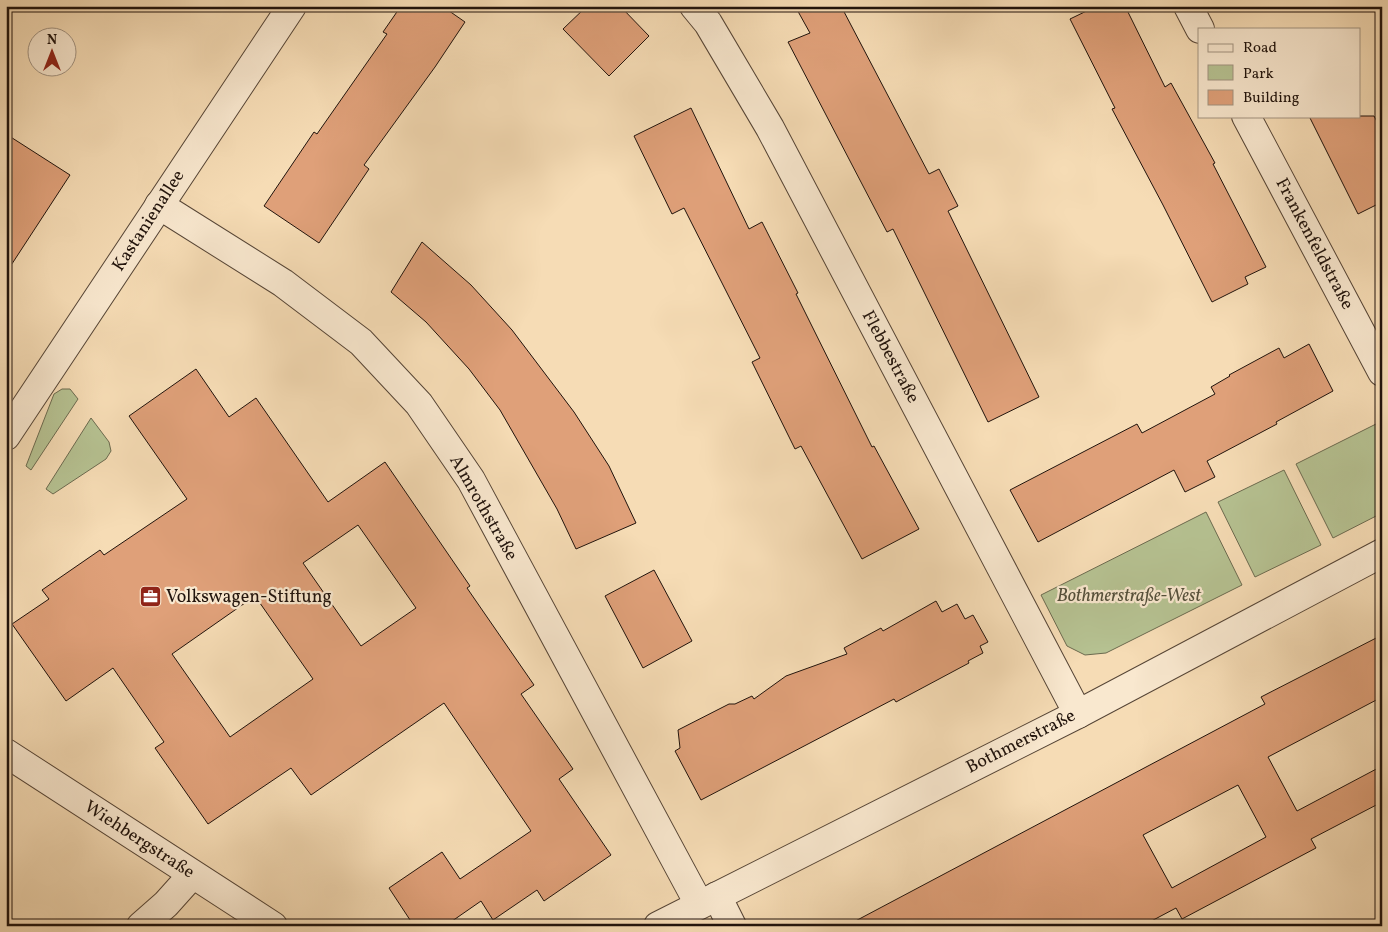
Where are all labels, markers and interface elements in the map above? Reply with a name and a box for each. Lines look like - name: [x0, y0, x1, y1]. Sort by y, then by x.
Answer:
- north arrow: [28, 28, 78, 78]
- legend: [1198, 28, 1360, 118]
- text: N: [47, 31, 57, 50]
- text: Road: [1243, 38, 1277, 59]
- text: Park: [1243, 64, 1274, 85]
- text: Building: [1243, 88, 1300, 109]
- street label: Kastanienallee: [107, 165, 191, 277]
- street label: Frankenfeldstraße: [1269, 174, 1359, 314]
- street label: Flebbestraße: [855, 306, 925, 408]
- street label: Almrothstraße: [443, 451, 523, 565]
- park label: Bothmerstraße-West: [1057, 584, 1202, 609]
- office icon: Volkswagen-Stiftung: [138, 585, 162, 609]
- place label: Volkswagen-Stiftung: [166, 585, 332, 610]
- street label: Bothmerstraße: [962, 704, 1080, 780]
- street label: Wiehbergstraße: [79, 795, 199, 885]

